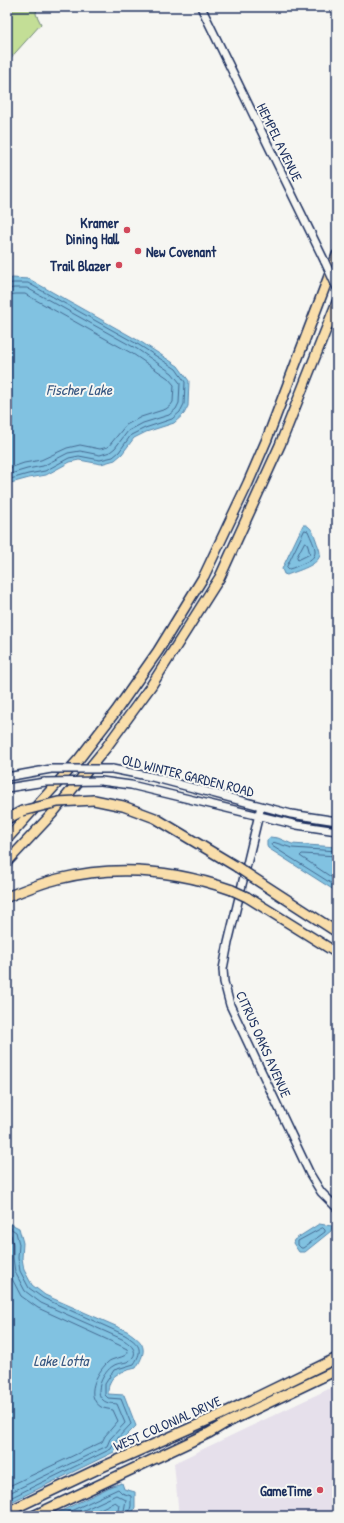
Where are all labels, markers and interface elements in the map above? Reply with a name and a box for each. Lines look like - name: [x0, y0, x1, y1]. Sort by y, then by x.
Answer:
- street label: HEMPEL AVENUE: [253, 100, 307, 184]
- place label: Kramer Dining Hall: [66, 213, 120, 250]
- marker: Kramer Dining Hall: [122, 225, 132, 235]
- place label: New Covenant: [146, 242, 217, 261]
- marker: New Covenant: [133, 246, 143, 256]
- place label: Trail Blazer: [49, 256, 112, 275]
- marker: Trail Blazer: [114, 260, 124, 270]
- water label: Fischer Lake: [46, 379, 113, 400]
- street label: OLD WINTER GARDEN ROAD: [120, 749, 256, 801]
- street label: CITRUS OAKS AVENUE: [232, 988, 296, 1100]
- water label: Lake Lotta: [34, 1350, 91, 1371]
- street label: WEST COLONIAL DRIVE: [110, 1391, 224, 1455]
- place label: GameTime: [260, 1481, 312, 1500]
- marker: GameTime: [315, 1485, 325, 1495]

